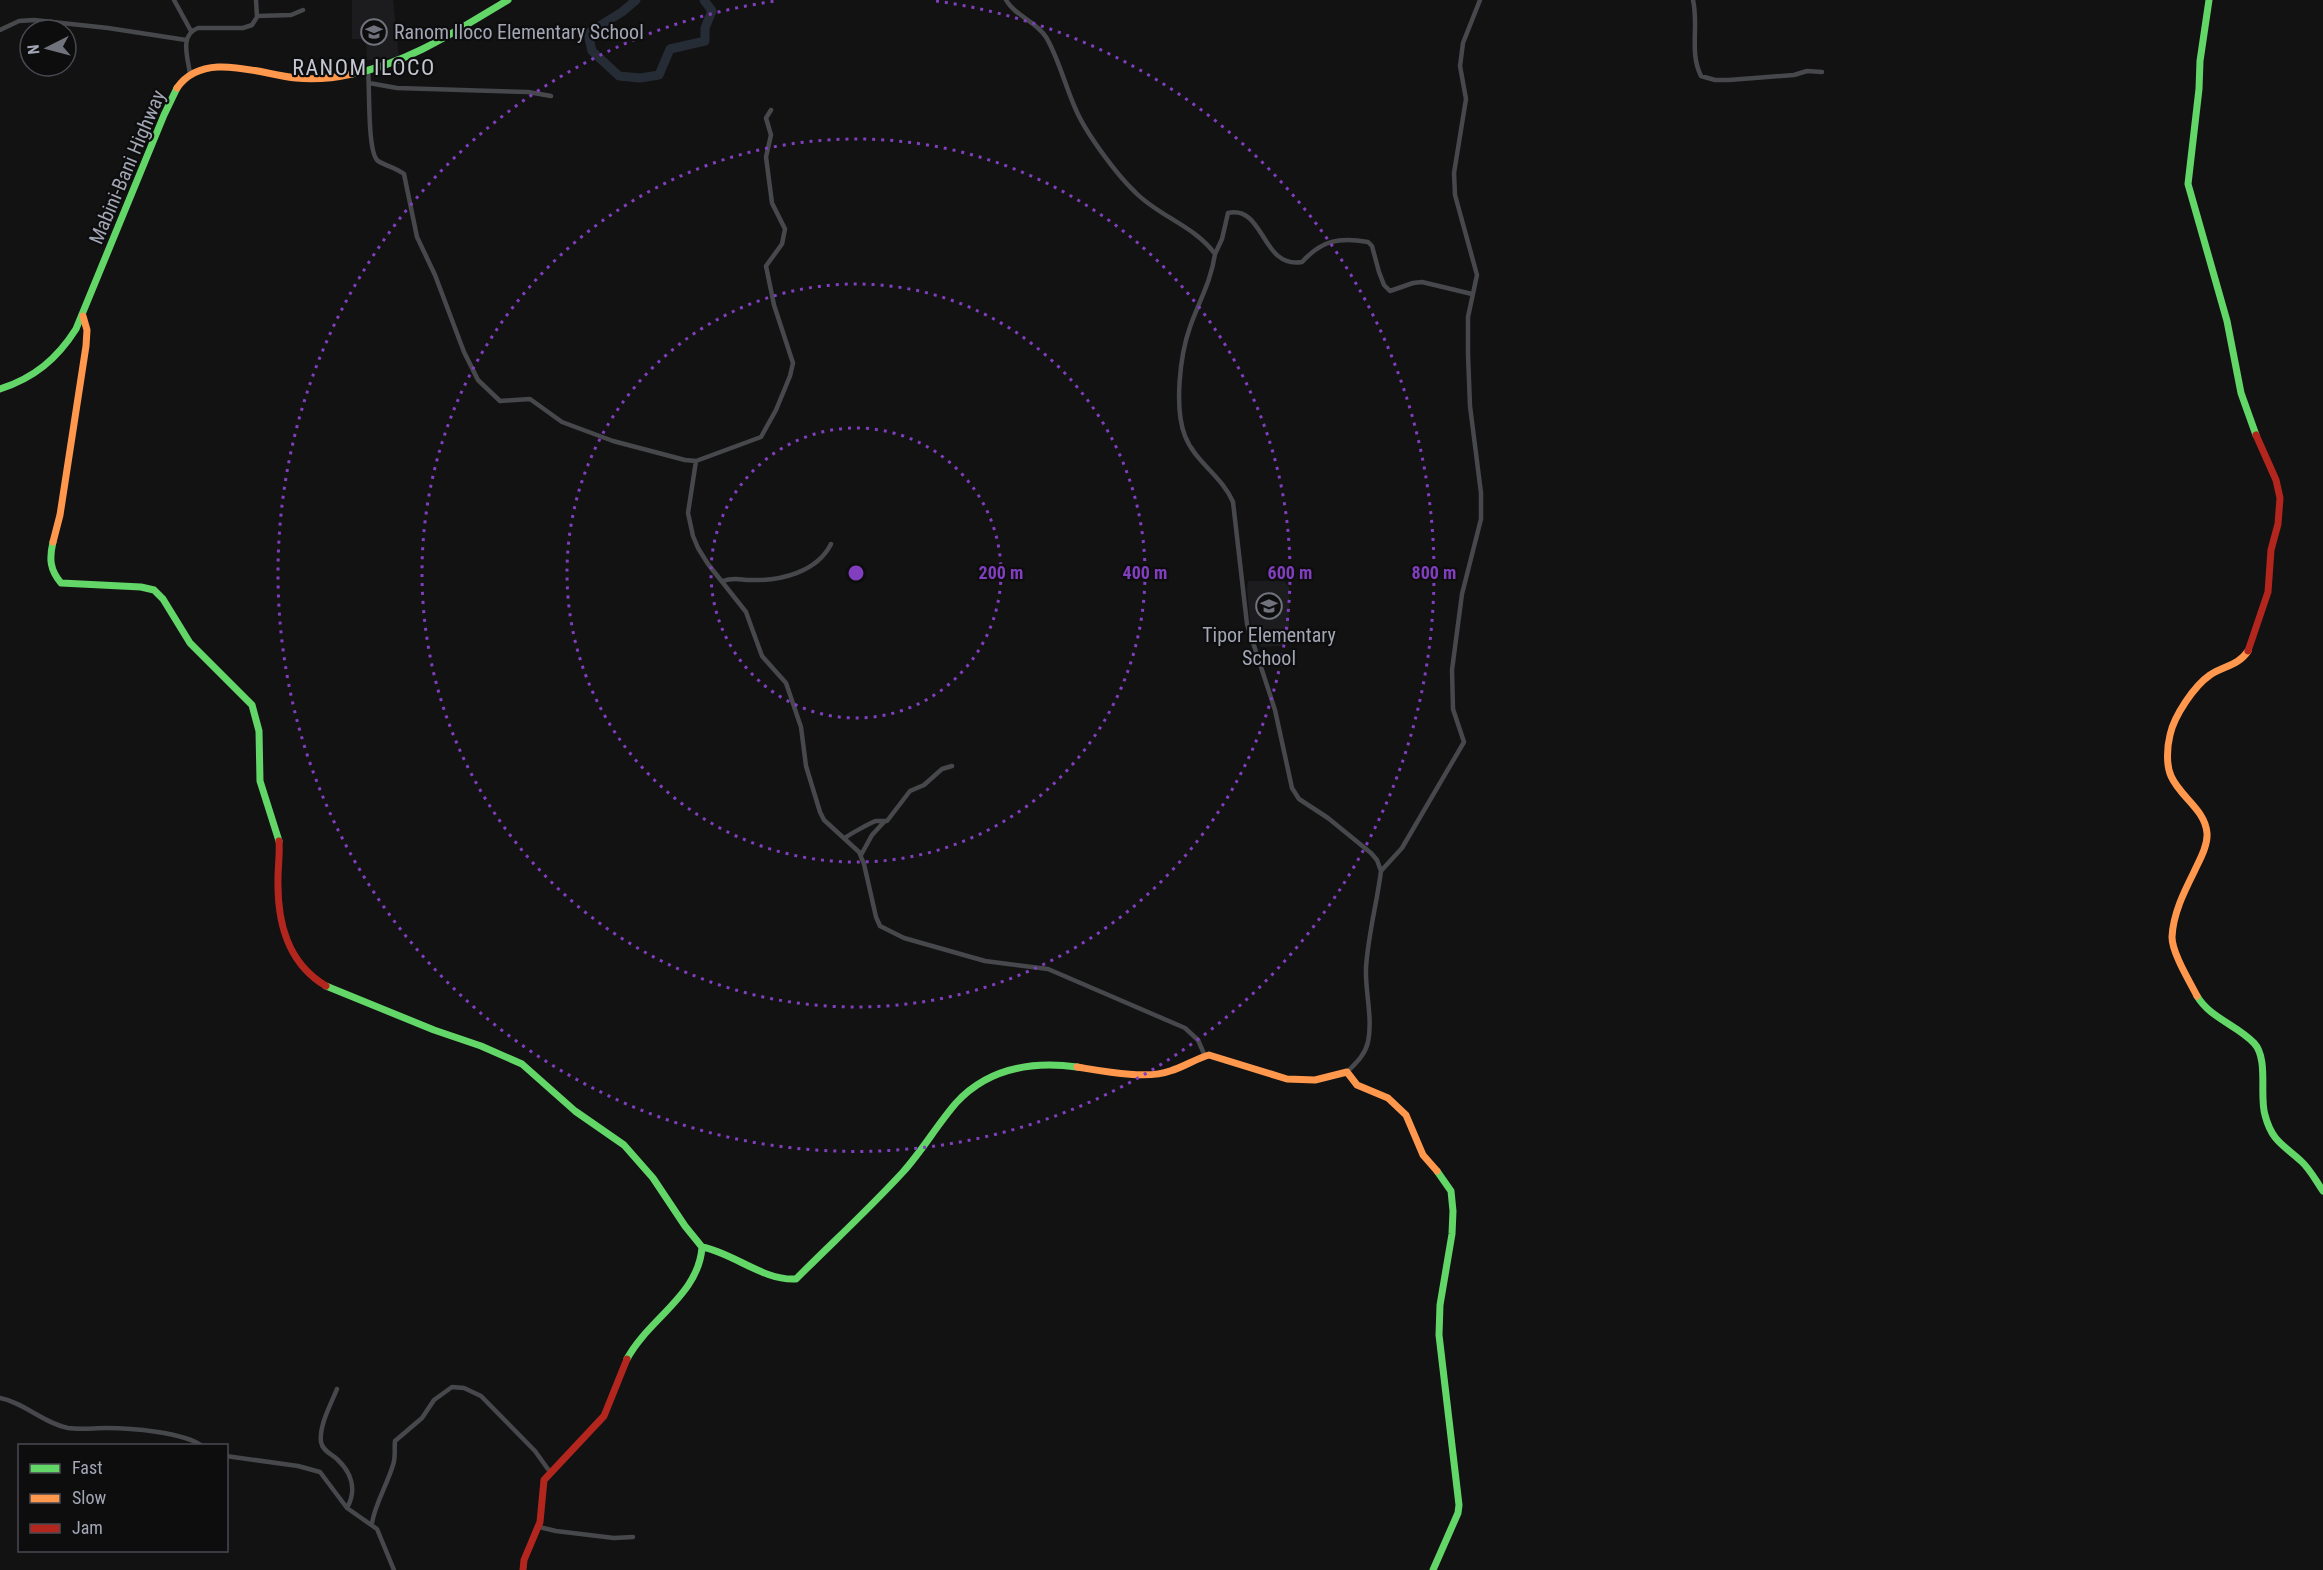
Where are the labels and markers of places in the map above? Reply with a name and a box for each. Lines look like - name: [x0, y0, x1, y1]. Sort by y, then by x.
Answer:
- school or university icon: Ranom Iloco Elementary School: [359, 17, 389, 47]
- place label: Ranom Iloco Elementary School: [394, 20, 644, 44]
- centre of rings: [846, 563, 866, 583]
- school or university icon: Tipor Elementary School: [1254, 591, 1284, 621]
- place label: Tipor Elementary School: [1202, 623, 1336, 670]

